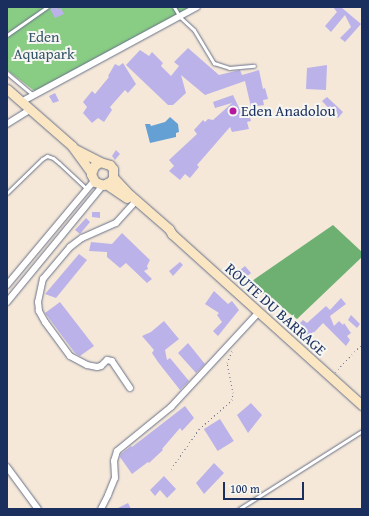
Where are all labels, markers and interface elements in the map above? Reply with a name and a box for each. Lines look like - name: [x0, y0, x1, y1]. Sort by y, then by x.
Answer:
- park label: Eden Aquapark: [13, 27, 75, 62]
- place label: Eden Anadolou: [241, 102, 336, 120]
- marker: Eden Anadolou: [228, 106, 238, 116]
- street label: ROUTE DU BARRAGE: [222, 259, 330, 359]
- scale bar: [225, 474, 306, 500]
- text: 100 m: [230, 480, 260, 497]

